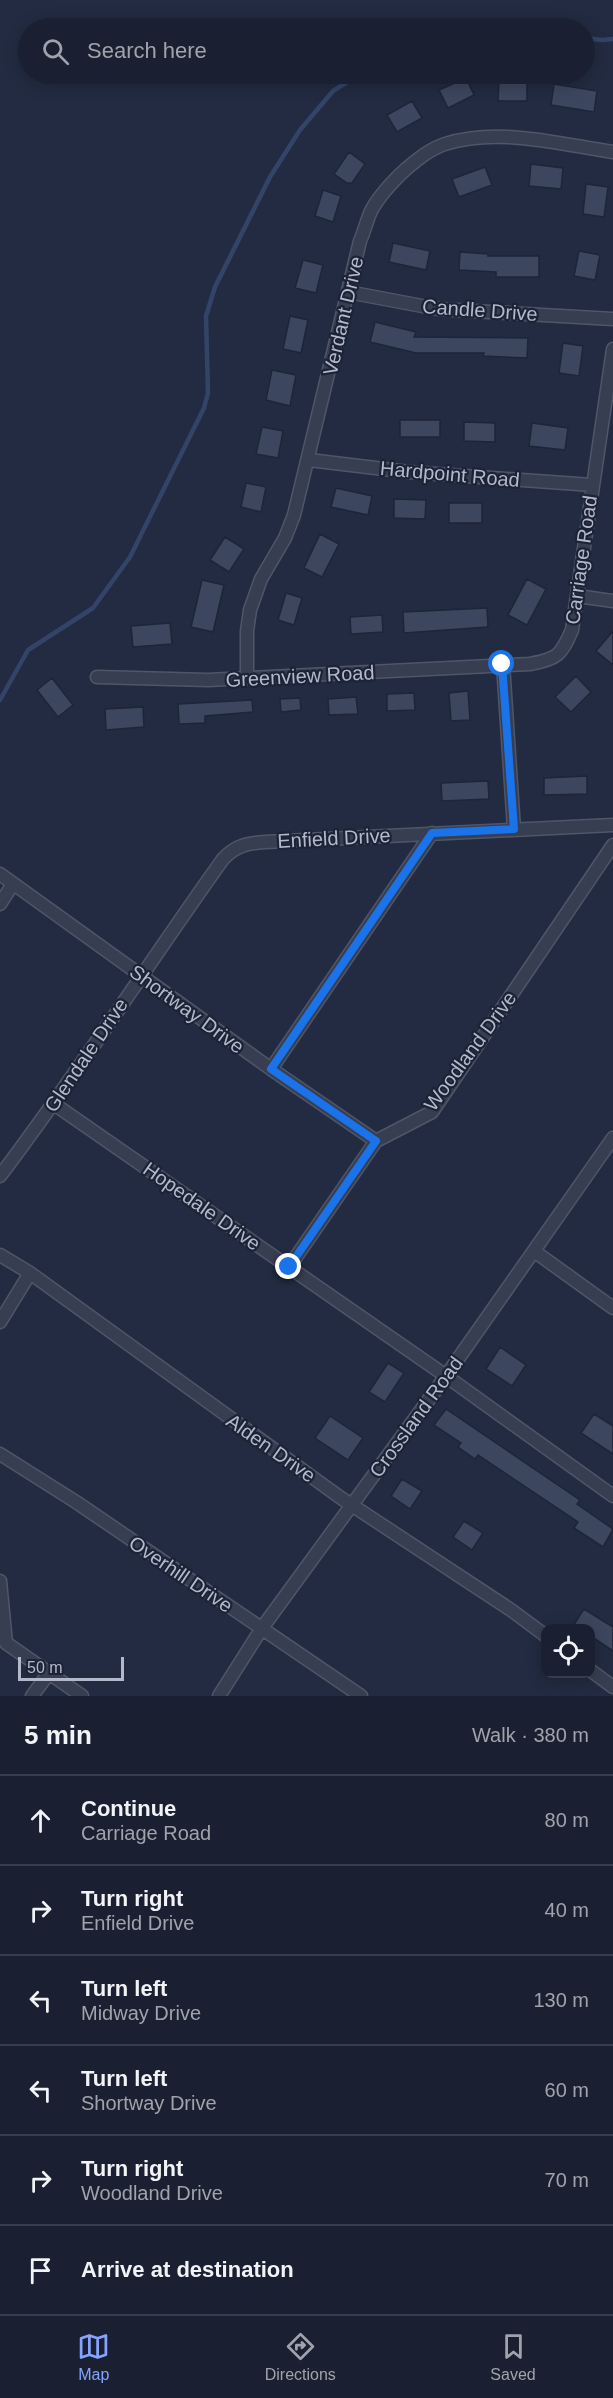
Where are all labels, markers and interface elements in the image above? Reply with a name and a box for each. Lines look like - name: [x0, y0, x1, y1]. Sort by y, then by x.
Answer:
- search box: [18, 18, 595, 84]
- icon: search: [39, 35, 72, 68]
- text: Search here: [87, 38, 207, 63]
- street label: Verdant Drive: [319, 254, 367, 378]
- street label: Candle Drive: [422, 295, 538, 325]
- street label: Hardpoint Road: [379, 457, 521, 491]
- street label: Carriage Road: [561, 494, 601, 626]
- route start: [488, 650, 514, 676]
- street label: Greenview Road: [225, 661, 375, 691]
- street label: Enfield Drive: [277, 824, 391, 852]
- street label: Shortway Drive: [126, 960, 248, 1058]
- street label: Woodland Drive: [419, 987, 521, 1115]
- street label: Glendale Drive: [40, 994, 132, 1116]
- street label: Hopedale Drive: [139, 1157, 265, 1255]
- route end: [275, 1253, 301, 1279]
- street label: Crossland Road: [365, 1353, 467, 1481]
- street label: Alden Drive: [222, 1409, 320, 1487]
- street label: Overhill Drive: [125, 1531, 237, 1617]
- map controls: [541, 1624, 595, 1678]
- button: locate: [541, 1624, 595, 1678]
- scale bar: [18, 1654, 124, 1682]
- text: 50 m: [27, 1659, 63, 1676]
- text: 5 min: [24, 1720, 92, 1750]
- text: Walk · 380 m: [472, 1724, 589, 1746]
- text: Continue: [81, 1796, 176, 1821]
- icon: ahead: [24, 1804, 57, 1837]
- text: 80 m: [545, 1809, 589, 1831]
- text: Carriage Road: [81, 1822, 211, 1844]
- text: Turn right: [81, 1886, 183, 1911]
- icon: right: [24, 1894, 57, 1927]
- text: 40 m: [545, 1899, 589, 1921]
- text: Enfield Drive: [81, 1912, 194, 1934]
- text: Turn left: [81, 1976, 167, 2001]
- icon: left: [24, 1984, 57, 2017]
- text: 130 m: [533, 1989, 589, 2011]
- text: Midway Drive: [81, 2002, 201, 2024]
- text: Turn left: [81, 2066, 167, 2091]
- icon: left: [24, 2074, 57, 2107]
- text: 60 m: [545, 2079, 589, 2101]
- text: Shortway Drive: [81, 2092, 217, 2114]
- text: Turn right: [81, 2156, 183, 2181]
- icon: right: [24, 2164, 57, 2197]
- text: 70 m: [545, 2169, 589, 2191]
- text: Woodland Drive: [81, 2182, 223, 2204]
- icon: arrive: [24, 2254, 57, 2287]
- text: Arrive at destination: [81, 2257, 294, 2282]
- tab: Map: [77, 2330, 110, 2384]
- tab: Directions: [265, 2330, 336, 2384]
- tab: Saved: [490, 2330, 536, 2384]

